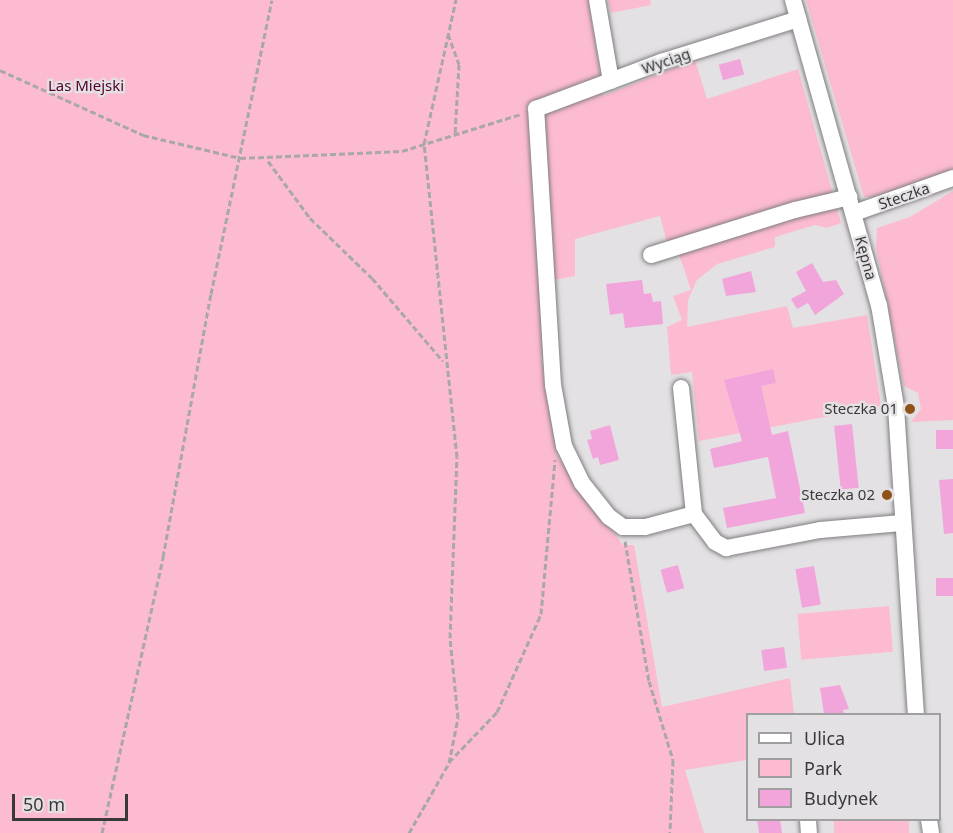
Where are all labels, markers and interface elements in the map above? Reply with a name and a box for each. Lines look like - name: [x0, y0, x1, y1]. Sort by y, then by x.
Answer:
- street label: Wyciąg: [639, 44, 693, 78]
- park label: Las Miejski: [48, 77, 124, 95]
- street label: Steczka: [876, 179, 932, 213]
- street label: Kępna: [852, 234, 880, 282]
- place label: Steczka 01: [824, 400, 898, 418]
- marker: Steczka 01: [903, 402, 917, 416]
- place label: Steczka 02: [801, 486, 875, 504]
- marker: Steczka 02: [880, 488, 894, 502]
- legend: [746, 713, 941, 821]
- text: Ulica: [804, 726, 845, 750]
- text: Park: [804, 756, 842, 780]
- scale bar: [15, 782, 130, 820]
- text: Budynek: [804, 786, 878, 810]
- text: 50 m: [23, 792, 65, 816]

